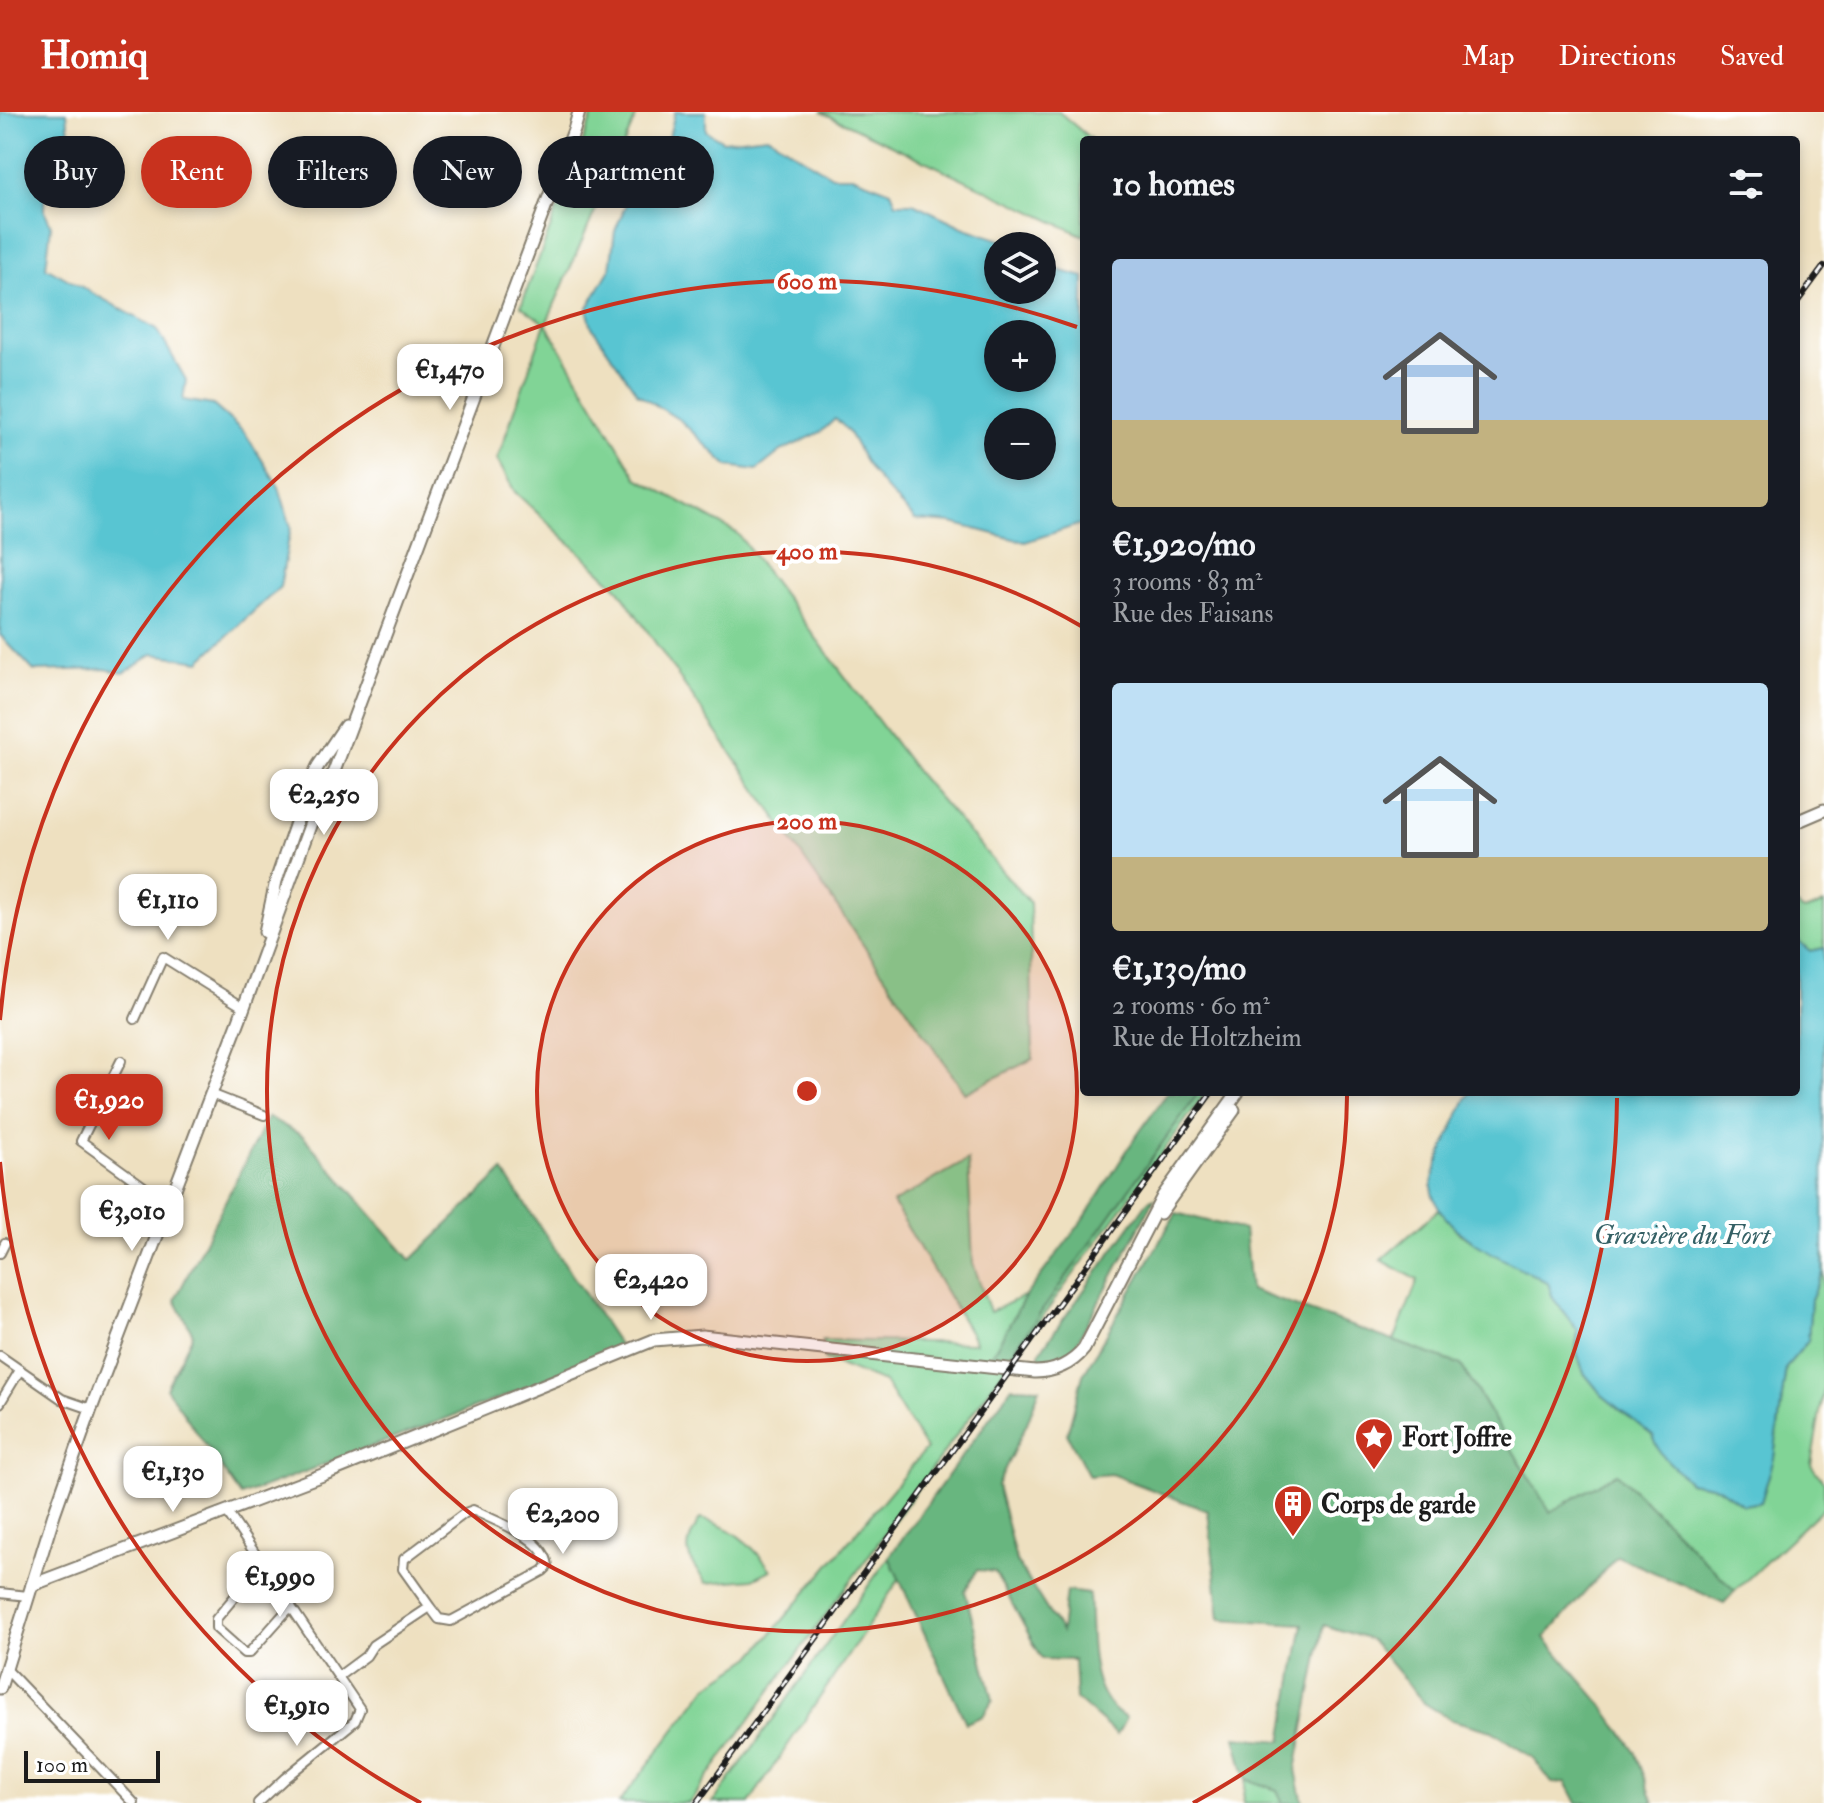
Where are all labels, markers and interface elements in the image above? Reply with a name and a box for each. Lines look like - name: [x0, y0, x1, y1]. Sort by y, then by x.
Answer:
- text: Homiq: [40, 32, 148, 80]
- text: Map: [1462, 39, 1515, 74]
- text: Directions: [1559, 39, 1676, 74]
- text: Saved: [1720, 39, 1784, 74]
- chip: Buy: [24, 136, 125, 208]
- chip: Rent: [141, 136, 252, 208]
- chip: Filters: [268, 136, 397, 208]
- chip: New: [413, 136, 522, 208]
- chip: Apartment: [538, 136, 714, 208]
- icon: filters: [1724, 162, 1768, 206]
- text: 10 homes: [1112, 163, 1235, 206]
- map controls: [984, 232, 1056, 480]
- button: layers: [984, 232, 1056, 304]
- text: 600 m: [777, 266, 838, 297]
- icon: home: [1368, 311, 1512, 455]
- button: +: [984, 320, 1056, 392]
- pin: €1,470: [385, 344, 515, 412]
- text: €1,470: [415, 354, 485, 386]
- button: −: [984, 408, 1056, 480]
- text: €1,920/mo: [1112, 523, 1256, 566]
- text: 400 m: [775, 536, 838, 567]
- text: 3 rooms · 83 m²: [1112, 566, 1262, 598]
- text: Rue des Faisans: [1112, 598, 1273, 630]
- icon: home: [1368, 735, 1512, 879]
- pin: €2,250: [259, 769, 389, 837]
- text: €2,250: [288, 779, 360, 811]
- text: 200 m: [777, 806, 838, 837]
- pin: €1,110: [103, 874, 233, 942]
- text: €1,110: [137, 884, 199, 916]
- text: €1,130/mo: [1112, 947, 1246, 990]
- text: 2 rooms · 60 m²: [1112, 990, 1270, 1022]
- text: Rue de Holtzheim: [1112, 1022, 1302, 1054]
- pin: €1,920: [44, 1074, 174, 1142]
- centre of rings: [793, 1077, 821, 1105]
- text: €1,920: [74, 1084, 144, 1116]
- pin: €3,010: [67, 1185, 197, 1253]
- text: €3,010: [99, 1195, 166, 1227]
- water label: Gravière du Fort: [1594, 1218, 1772, 1253]
- pin: €2,420: [586, 1254, 716, 1322]
- text: €2,420: [613, 1264, 689, 1296]
- place icon: Fort Joffre: [1353, 1416, 1395, 1471]
- place label: Fort Joffre: [1402, 1422, 1512, 1454]
- pin: €1,130: [108, 1446, 238, 1514]
- text: €1,130: [141, 1456, 205, 1488]
- building icon: Corps de garde: [1272, 1483, 1314, 1538]
- pin: €2,200: [498, 1488, 628, 1556]
- place label: Corps de garde: [1321, 1489, 1476, 1522]
- text: €2,200: [526, 1498, 600, 1530]
- pin: €1,990: [215, 1551, 345, 1619]
- text: €1,990: [245, 1561, 315, 1593]
- pin: €1,910: [232, 1680, 362, 1748]
- text: €1,910: [264, 1690, 330, 1722]
- scale bar: [24, 1747, 160, 1783]
- text: 100 m: [36, 1751, 88, 1779]

